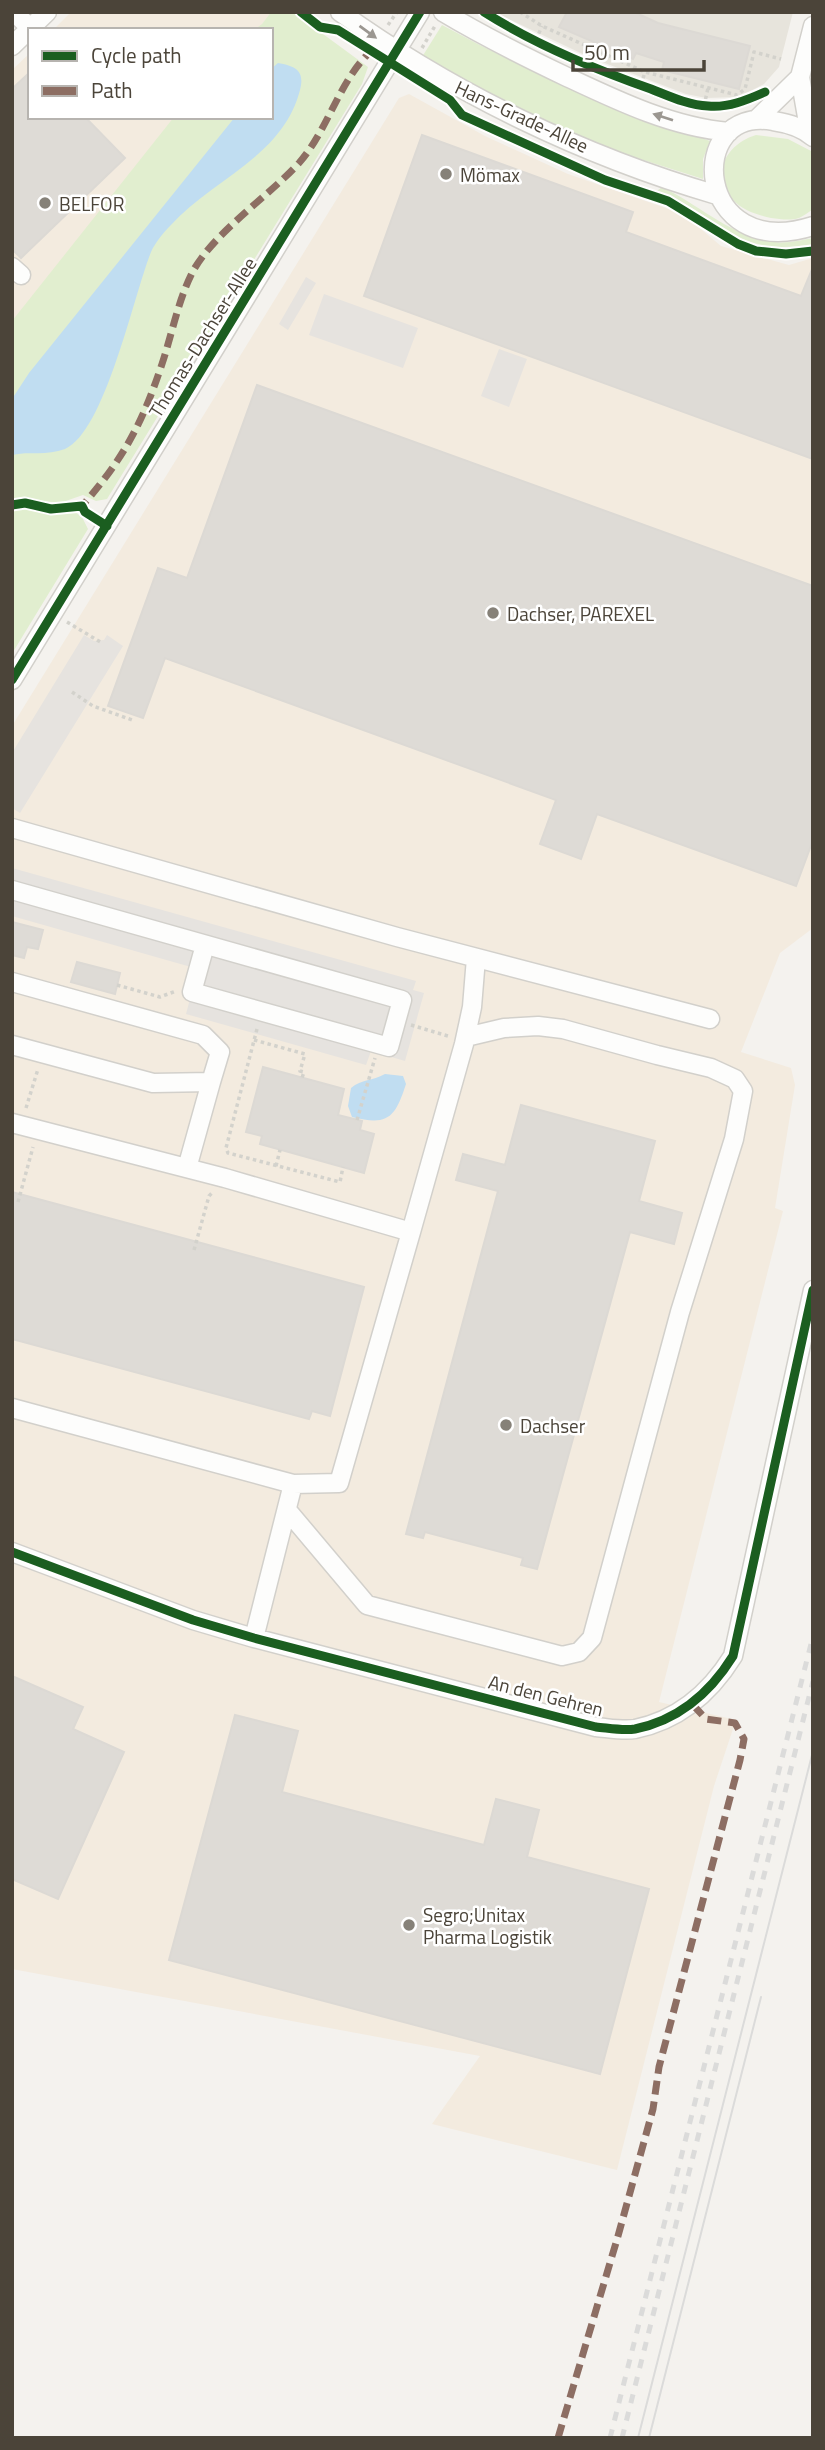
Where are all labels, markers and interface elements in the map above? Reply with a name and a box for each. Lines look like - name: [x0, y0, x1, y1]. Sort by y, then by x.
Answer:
- one-way arrow: [359, 25, 377, 39]
- legend: [28, 28, 273, 119]
- scale bar: [573, 28, 704, 72]
- text: 50 m: [584, 36, 630, 68]
- text: Cycle path: [91, 39, 182, 71]
- street label: Hans-Grade-Allee: [450, 72, 594, 160]
- text: Path: [91, 74, 133, 106]
- one-way arrow: [653, 111, 674, 121]
- place label: Mömax: [460, 160, 520, 189]
- marker: Mömax: [438, 166, 454, 182]
- place label: BELFOR: [59, 189, 124, 218]
- marker: BELFOR: [37, 195, 53, 211]
- street label: Thomas-Dachser-Allee: [141, 251, 263, 423]
- place label: Dachser, PAREXEL: [507, 599, 654, 628]
- marker: Dachser, PAREXEL: [485, 605, 501, 621]
- place label: Dachser: [520, 1411, 586, 1440]
- marker: Dachser: [498, 1417, 514, 1433]
- street label: An den Gehren: [486, 1667, 606, 1723]
- place label: Segro;Unitax Pharma Logistik: [423, 1900, 552, 1951]
- marker: Segro;Unitax Pharma Logistik: [401, 1917, 417, 1933]

